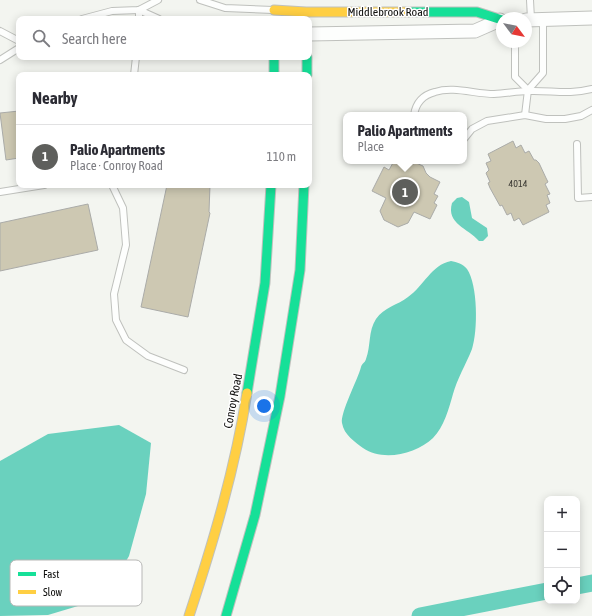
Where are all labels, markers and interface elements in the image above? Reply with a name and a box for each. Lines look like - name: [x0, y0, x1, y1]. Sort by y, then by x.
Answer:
- street label: Middlebrook Road: [347, 5, 429, 19]
- north arrow: [496, 12, 532, 48]
- search box: [16, 16, 312, 60]
- icon: search: [30, 27, 52, 49]
- text: Search here: [62, 30, 127, 47]
- text: Nearby: [32, 88, 78, 108]
- popup: [343, 112, 467, 164]
- text: Palio Apartments: [357, 122, 453, 139]
- text: Place: [357, 139, 384, 154]
- text: Palio Apartments: [70, 141, 165, 158]
- text: 1: [42, 149, 48, 164]
- text: 110 m: [267, 149, 296, 164]
- text: Place · Conroy Road: [70, 158, 163, 173]
- pin: 1: [392, 177, 418, 207]
- house number: 4014: [509, 178, 528, 189]
- street label: Conroy Road: [221, 372, 245, 430]
- your location: [254, 396, 274, 416]
- map controls: [544, 496, 580, 604]
- button: +: [544, 496, 580, 532]
- button: −: [544, 532, 580, 568]
- legend: [10, 560, 142, 606]
- text: Fast: [43, 568, 59, 580]
- button: locate: [544, 568, 580, 604]
- text: Slow: [43, 586, 62, 598]

